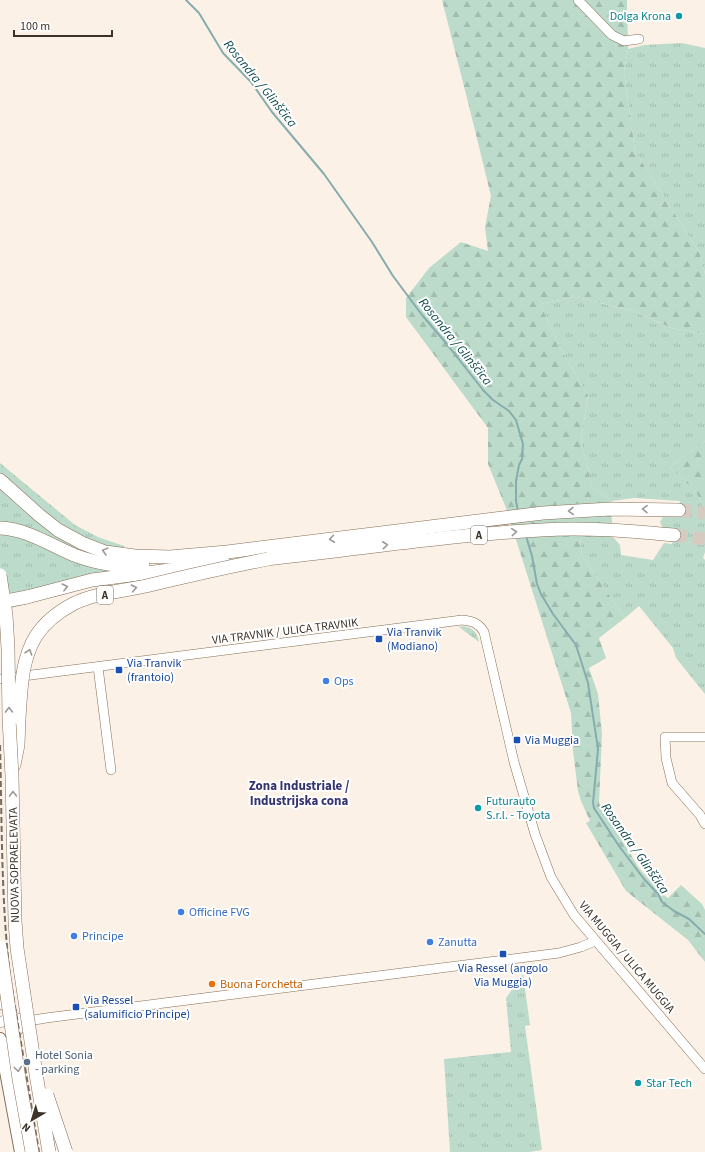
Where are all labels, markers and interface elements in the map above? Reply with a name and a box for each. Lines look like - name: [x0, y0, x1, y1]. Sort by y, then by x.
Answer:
- place label: Dolga Krona: [610, 8, 671, 25]
- marker: Dolga Krona: [674, 11, 684, 21]
- scale bar: [14, 12, 112, 38]
- text: 100 m: [20, 18, 50, 35]
- water label: Rosandra / Glinščica: [219, 36, 301, 131]
- water label: Rosandra / Glinščica: [414, 294, 496, 389]
- one-way arrow: [642, 505, 648, 513]
- one-way arrow: [568, 507, 574, 516]
- road number: A: [471, 526, 487, 544]
- one-way arrow: [511, 528, 517, 537]
- one-way arrow: [329, 535, 335, 544]
- one-way arrow: [382, 541, 388, 550]
- one-way arrow: [102, 547, 109, 556]
- one-way arrow: [62, 583, 68, 591]
- one-way arrow: [131, 585, 137, 593]
- road number: A: [97, 586, 113, 604]
- street label: VIA TRAVNIK / ULICA TRAVNIK: [211, 614, 359, 649]
- place label: Via Tranvik (Modiano): [387, 624, 442, 655]
- marker: Via Tranvik (Modiano): [374, 634, 384, 644]
- one-way arrow: [24, 649, 32, 656]
- place label: Via Tranvik (frantoio): [127, 655, 182, 686]
- marker: Via Tranvik (frantoio): [114, 665, 124, 675]
- place label: Ops: [334, 673, 354, 690]
- marker: Ops: [321, 676, 331, 686]
- one-way arrow: [5, 707, 13, 713]
- place label: Via Muggia: [525, 732, 579, 749]
- marker: Via Muggia: [512, 735, 522, 745]
- district label: Zona Industriale / Industrijska cona: [249, 777, 350, 810]
- one-way arrow: [9, 791, 17, 797]
- place label: Futurauto S.r.l. - Toyota: [486, 793, 550, 824]
- water label: Rosandra / Glinščica: [597, 799, 673, 898]
- marker: Futurauto S.r.l. - Toyota: [473, 803, 483, 813]
- street label: NUOVA SOPRAELEVATA: [5, 807, 24, 923]
- street label: VIA MUGGIA / ULICA MUGGIA: [575, 898, 679, 1017]
- place label: Officine FVG: [189, 904, 250, 921]
- marker: Officine FVG: [176, 907, 186, 917]
- place label: Principe: [82, 928, 124, 945]
- marker: Principe: [69, 931, 79, 941]
- place label: Zanutta: [438, 934, 477, 951]
- marker: Zanutta: [425, 937, 435, 947]
- marker: Via Ressel (angolo Via Muggia): [498, 949, 508, 959]
- place label: Via Ressel (angolo Via Muggia): [458, 960, 548, 991]
- place label: Buona Forchetta: [220, 976, 303, 993]
- marker: Buona Forchetta: [207, 979, 217, 989]
- place label: Via Ressel (salumificio Principe): [84, 992, 190, 1023]
- marker: Via Ressel (salumificio Principe): [71, 1002, 81, 1012]
- place label: Hotel Sonia - parking: [35, 1047, 93, 1078]
- marker: Hotel Sonia - parking: [22, 1057, 32, 1067]
- one-way arrow: [13, 1066, 22, 1072]
- place label: Star Tech: [646, 1075, 692, 1092]
- marker: Star Tech: [633, 1078, 643, 1088]
- north arrow: [12, 1100, 52, 1140]
- text: N: [19, 1119, 34, 1136]

